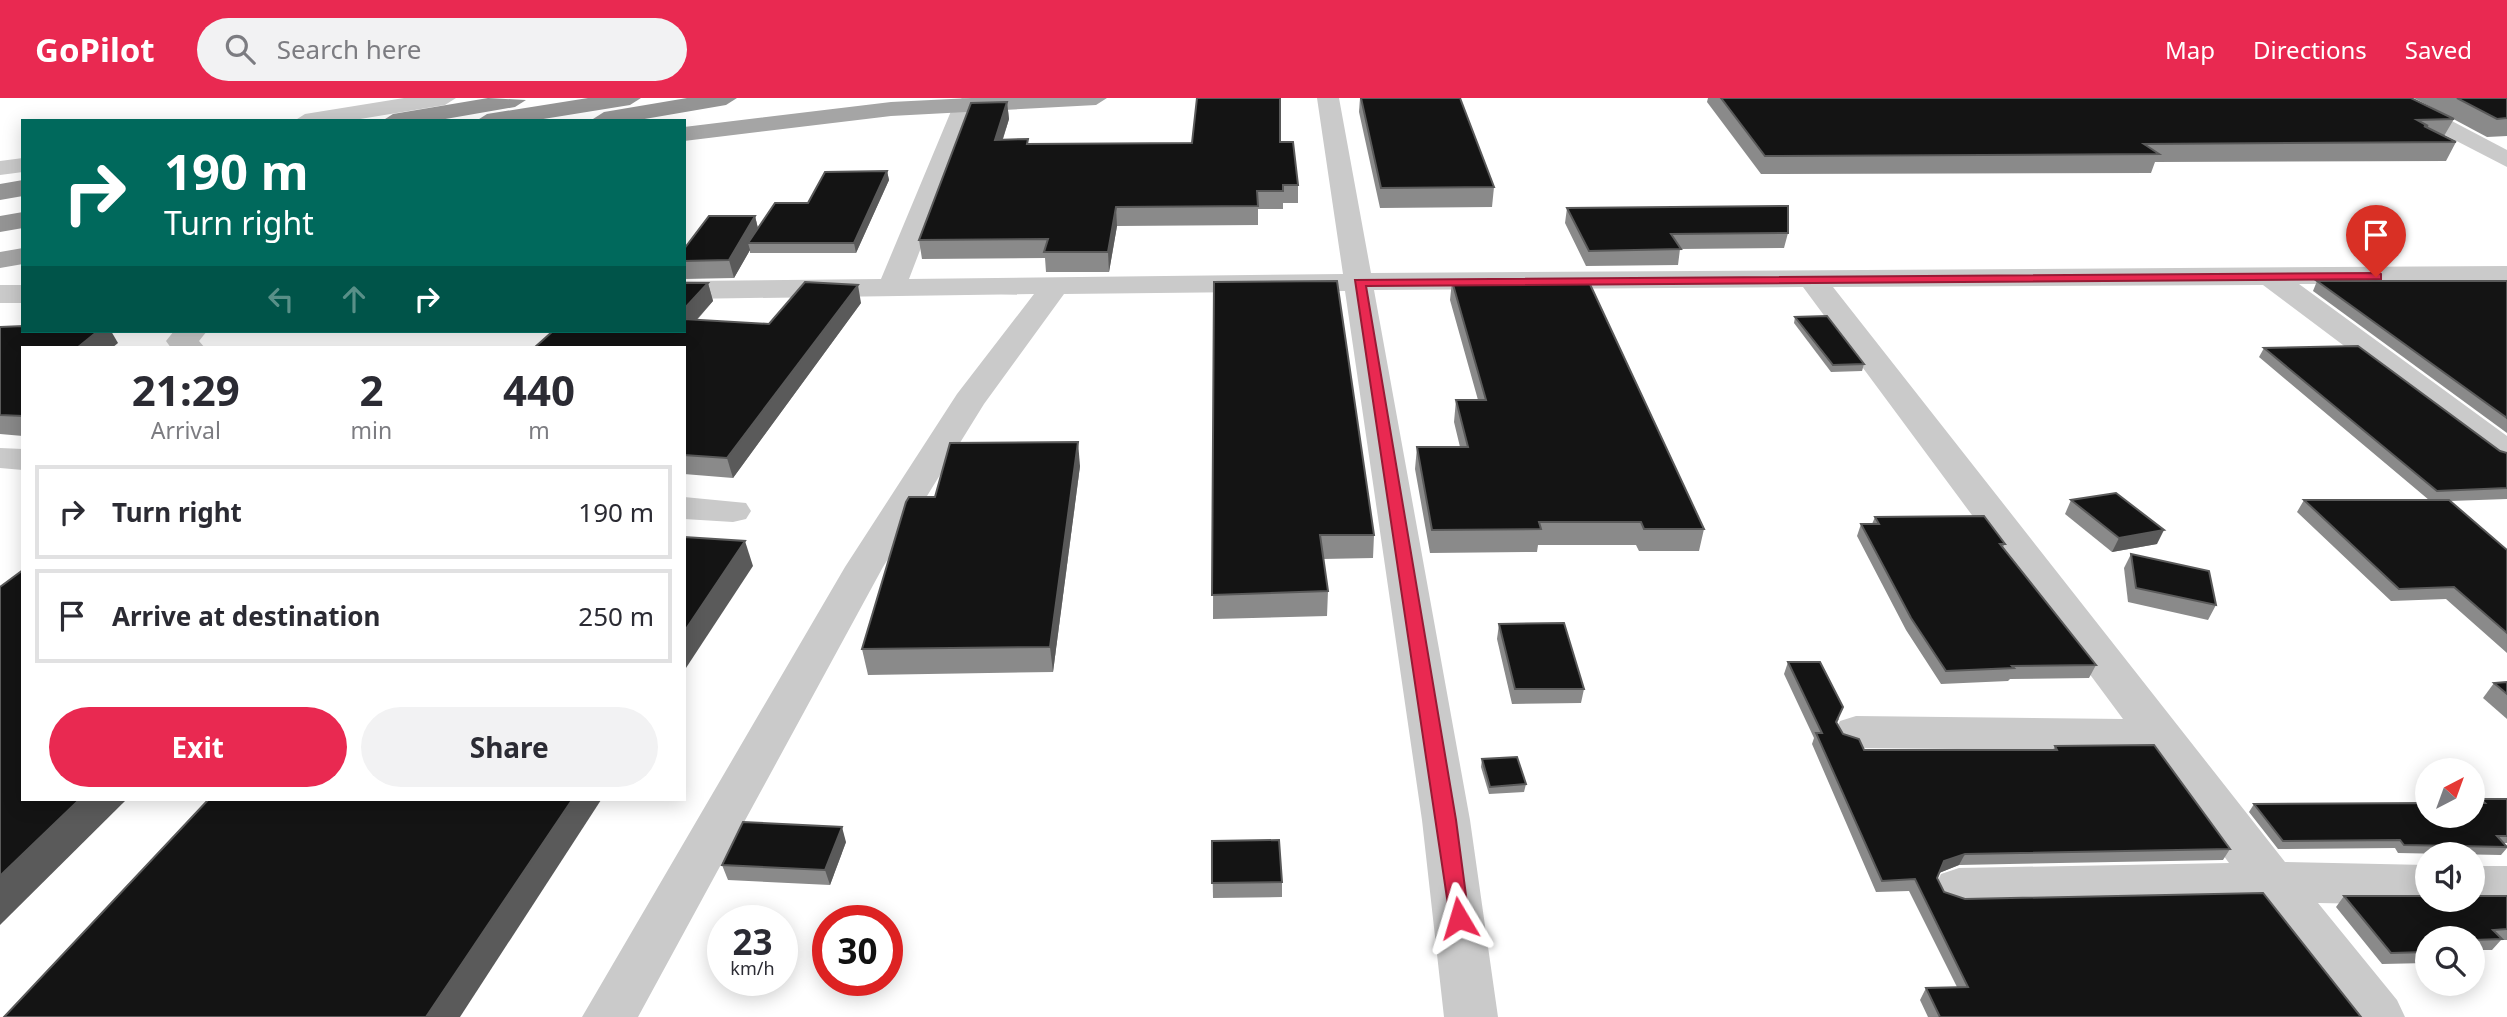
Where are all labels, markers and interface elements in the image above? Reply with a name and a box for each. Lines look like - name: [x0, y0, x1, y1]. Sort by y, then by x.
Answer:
- search box: [197, 18, 687, 81]
- text: GoPilot: [35, 27, 155, 72]
- icon: search: [221, 30, 259, 68]
- text: Search here: [277, 31, 421, 67]
- text: Map: [2165, 33, 2215, 66]
- text: Directions: [2253, 33, 2367, 66]
- text: Saved: [2405, 33, 2472, 66]
- text: 190 m: [164, 138, 309, 204]
- icon: right: [49, 147, 140, 238]
- text: Turn right: [164, 201, 314, 244]
- pin: [2346, 205, 2406, 277]
- icon: arrive: [2357, 216, 2395, 254]
- icon: left: [262, 280, 300, 318]
- icon: ahead: [335, 280, 373, 318]
- icon: right: [408, 280, 446, 318]
- text: 21:29: [132, 361, 240, 418]
- text: 2: [359, 361, 383, 418]
- text: 440: [503, 361, 575, 418]
- text: Arrival: [151, 414, 221, 446]
- text: min: [351, 414, 392, 446]
- text: m: [528, 414, 550, 446]
- icon: right: [53, 493, 91, 531]
- text: Turn right: [112, 494, 242, 530]
- text: 190 m: [578, 494, 654, 530]
- icon: arrive: [53, 597, 91, 635]
- text: Arrive at destination: [112, 598, 381, 634]
- text: 250 m: [578, 598, 654, 634]
- button: Exit: [49, 707, 347, 787]
- button: Share: [361, 707, 658, 787]
- north arrow: [2415, 758, 2485, 828]
- map controls: [2415, 758, 2485, 996]
- button: sound: [2415, 842, 2485, 912]
- position arrow: [1422, 881, 1496, 955]
- speed limit sign: 30: [812, 905, 903, 996]
- text: 23: [732, 918, 773, 965]
- button: search: [2415, 926, 2485, 996]
- text: km/h: [730, 956, 775, 980]

